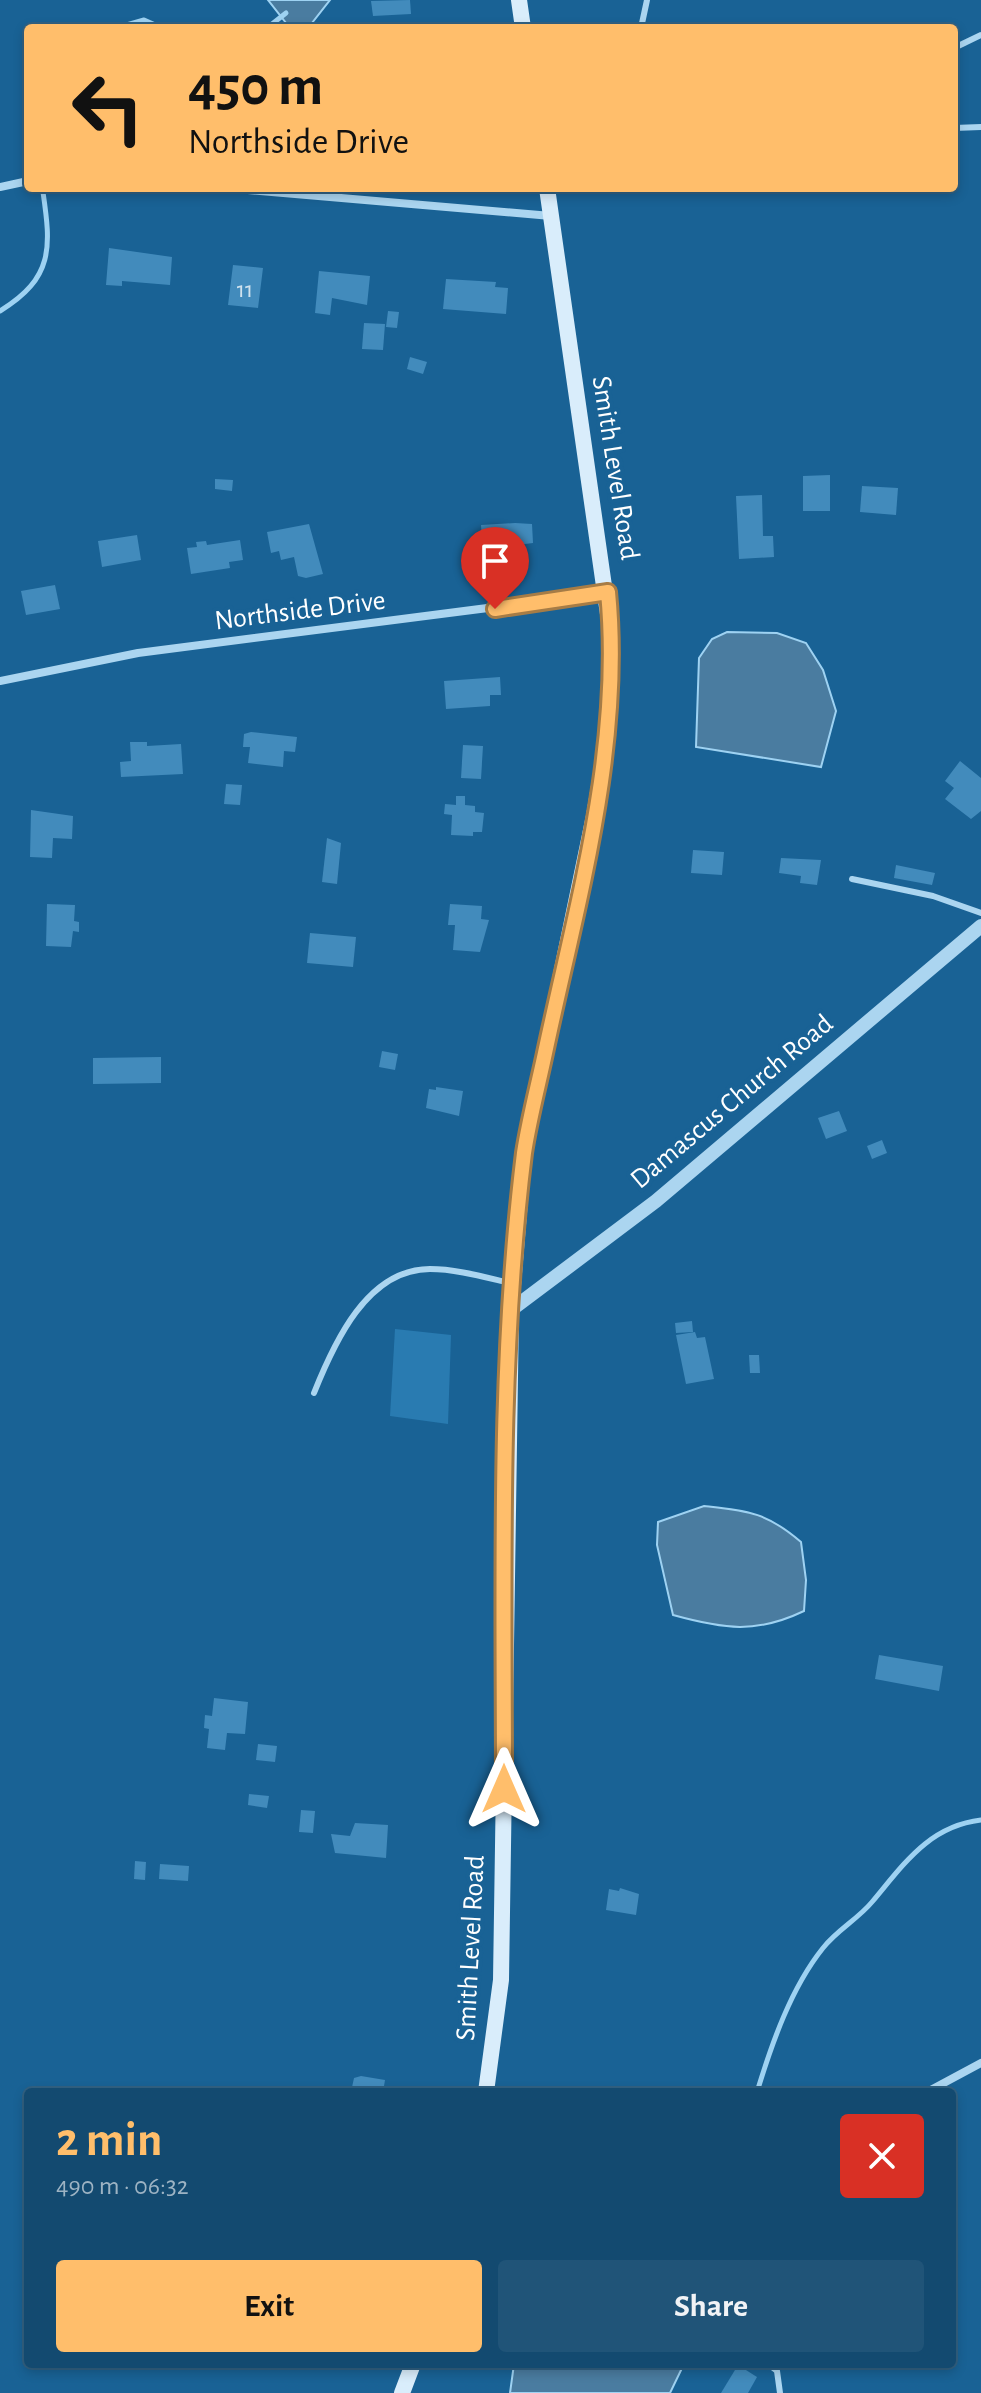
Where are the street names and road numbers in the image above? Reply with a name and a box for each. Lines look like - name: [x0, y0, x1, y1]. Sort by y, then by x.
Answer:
- street label: Smith Level Road: [587, 374, 643, 562]
- street label: Northside Drive: [213, 587, 387, 635]
- street label: Damascus Church Road: [626, 1010, 838, 1194]
- street label: Smith Level Road: [452, 1854, 490, 2042]

